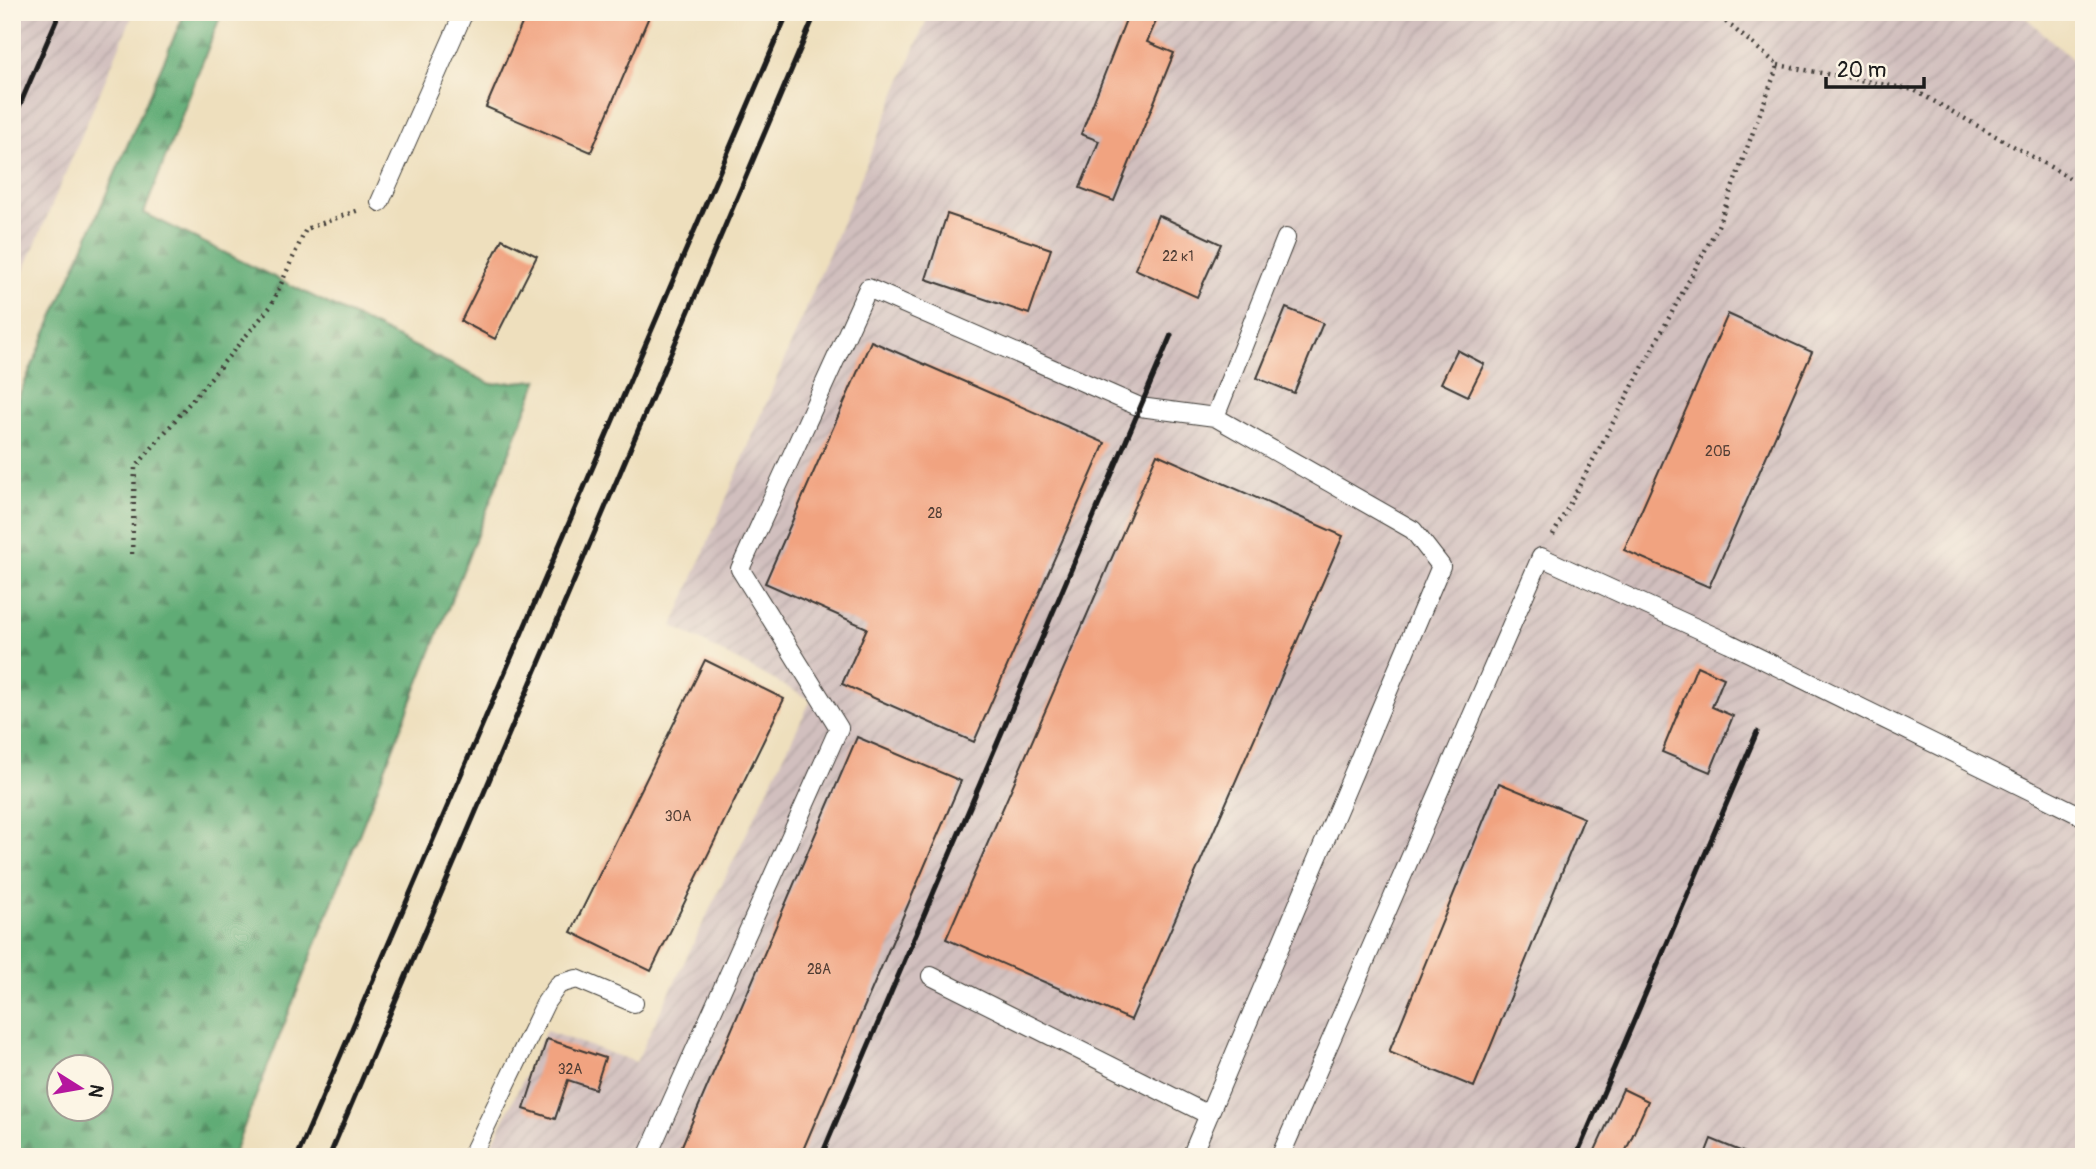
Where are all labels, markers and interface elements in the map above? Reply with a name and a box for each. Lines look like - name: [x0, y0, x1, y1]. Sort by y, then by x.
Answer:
- scale bar: [1826, 46, 1924, 90]
- text: 20 m: [1837, 57, 1886, 84]
- house number: 22 к1: [1162, 248, 1194, 265]
- house number: 20Б: [1705, 443, 1731, 460]
- house number: 28: [928, 505, 942, 522]
- house number: 30А: [665, 808, 691, 825]
- house number: 28А: [807, 961, 831, 978]
- north arrow: [46, 1054, 116, 1124]
- house number: 32А: [558, 1061, 582, 1078]
- text: N: [83, 1082, 109, 1100]

